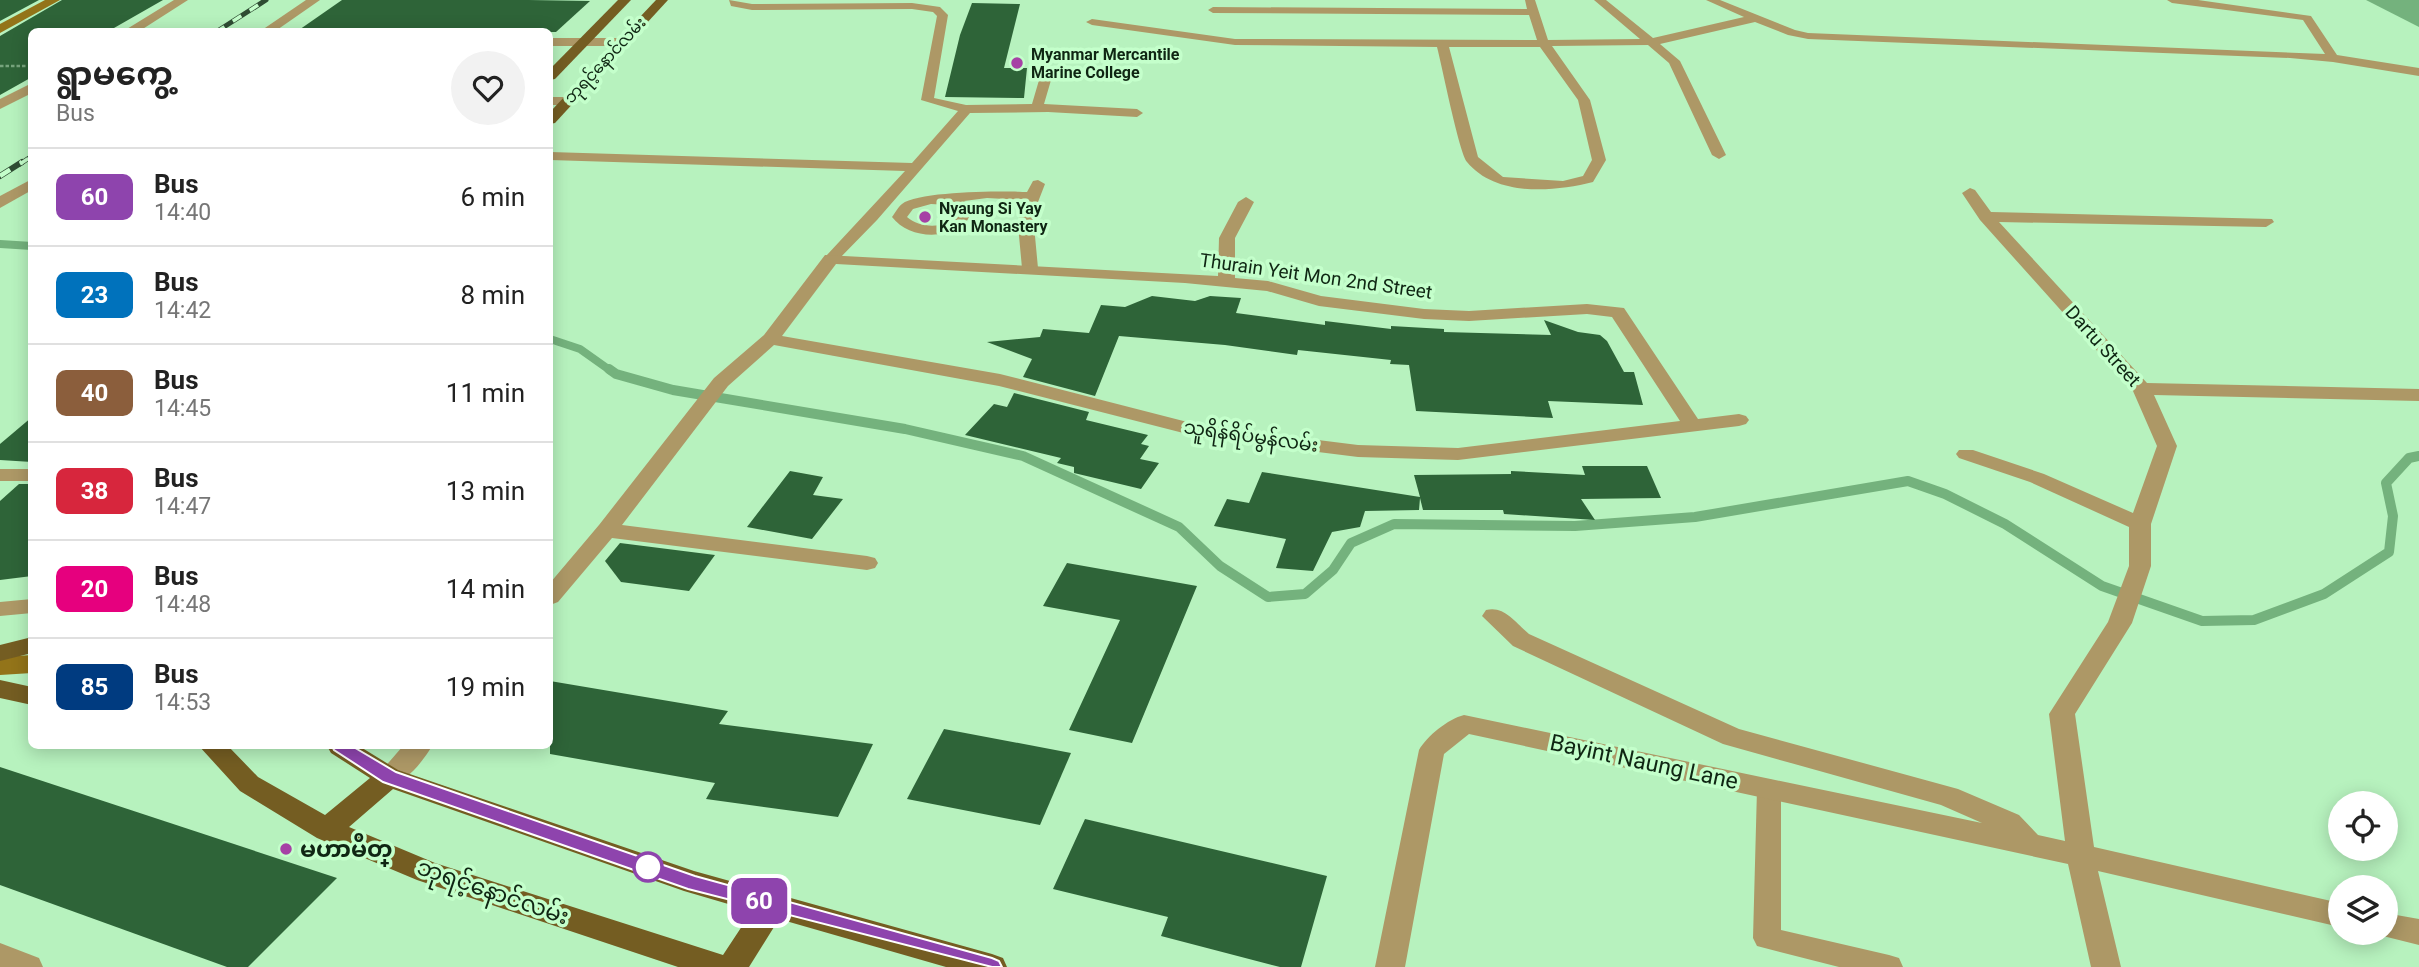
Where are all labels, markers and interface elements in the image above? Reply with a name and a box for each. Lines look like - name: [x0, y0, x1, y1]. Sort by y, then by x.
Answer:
- street label: ဘုရင့်နောင်လမ်း: [559, 12, 653, 110]
- place label: Myanmar Mercantile Marine College: [1031, 45, 1180, 82]
- button: heart: [451, 51, 525, 125]
- text: ရွာမကွေ့: [56, 54, 173, 93]
- marker: Myanmar Mercantile Marine College: [1009, 55, 1025, 71]
- text: Bus: [56, 100, 95, 127]
- text: Bus: [154, 169, 199, 199]
- text: 6 min: [460, 182, 525, 212]
- text: 60: [81, 183, 108, 211]
- text: 14:40: [154, 199, 211, 226]
- place label: Nyaung Si Yay Kan Monastery: [939, 199, 1049, 236]
- marker: Nyaung Si Yay Kan Monastery: [917, 209, 933, 225]
- street label: Thurain Yeit Mon 2nd Street: [1198, 248, 1434, 304]
- text: Bus: [154, 267, 199, 297]
- text: 8 min: [460, 280, 525, 310]
- text: 23: [81, 281, 108, 309]
- text: 14:42: [154, 297, 211, 324]
- street label: Dartu Street: [2061, 301, 2145, 391]
- text: Bus: [154, 365, 199, 395]
- text: 11 min: [446, 378, 525, 408]
- text: 40: [81, 379, 108, 407]
- text: 14:45: [154, 395, 211, 422]
- street label: သူရိန်ရိပ်မွန်လမ်း: [1181, 412, 1320, 462]
- text: Bus: [154, 463, 199, 493]
- text: 13 min: [446, 476, 525, 506]
- text: 38: [81, 477, 108, 505]
- text: 14:47: [154, 493, 211, 520]
- text: Bus: [154, 561, 199, 591]
- text: 14 min: [446, 574, 525, 604]
- text: 20: [81, 575, 108, 603]
- text: 14:48: [154, 591, 211, 618]
- text: Bus: [154, 659, 199, 689]
- text: 19 min: [446, 672, 525, 702]
- text: 85: [81, 673, 108, 701]
- text: 14:53: [154, 689, 211, 716]
- street label: Bayint Naung Lane: [1547, 729, 1741, 795]
- map controls: [2328, 791, 2398, 945]
- button: locate: [2328, 791, 2398, 861]
- place label: မဟာမိတ္: [300, 833, 392, 867]
- marker: မဟာမိတ္: [278, 841, 294, 857]
- street label: ဘုရင့်နောင်လမ်း: [412, 851, 573, 935]
- unlabelled marker: [633, 852, 663, 882]
- button: layers: [2328, 875, 2398, 945]
- line badge: 60: [728, 878, 790, 924]
- text: 60: [745, 887, 773, 915]

